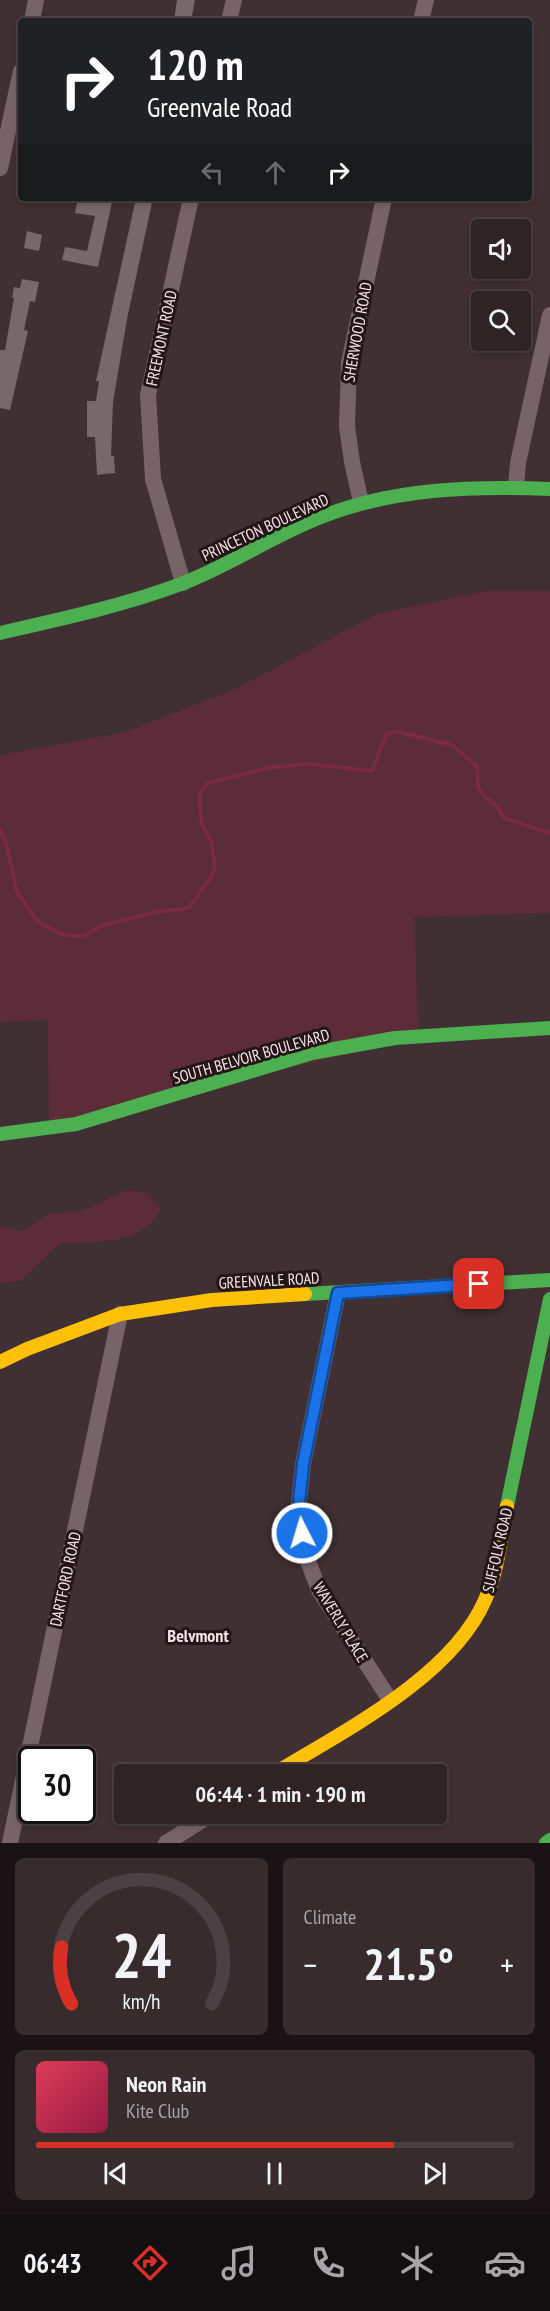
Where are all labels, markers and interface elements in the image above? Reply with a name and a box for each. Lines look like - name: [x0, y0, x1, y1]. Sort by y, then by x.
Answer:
- text: 120 m: [147, 37, 244, 92]
- icon: right: [48, 42, 126, 120]
- text: Greenvale Road: [147, 90, 292, 124]
- icon: left: [196, 156, 229, 189]
- icon: ahead: [259, 156, 292, 189]
- icon: right: [322, 156, 355, 189]
- map controls: [471, 219, 531, 351]
- button: sound: [471, 219, 531, 279]
- street label: SHERWOOD ROAD: [338, 281, 376, 383]
- street label: FREEMONT ROAD: [141, 288, 181, 388]
- button: search: [471, 291, 531, 351]
- street label: PRINCETON BOULEVARD: [199, 489, 331, 565]
- street label: SOUTH BELVOIR BOULEVARD: [170, 1024, 332, 1088]
- pin: [453, 1258, 504, 1309]
- street label: GREENVALE ROAD: [218, 1267, 320, 1293]
- icon: arrive: [462, 1267, 495, 1300]
- position arrow: [270, 1501, 334, 1565]
- street label: SUFFOLK ROAD: [478, 1506, 516, 1594]
- street label: DARTFORD ROAD: [45, 1530, 85, 1628]
- street label: WAVERLY PLACE: [309, 1578, 373, 1666]
- district label: Belvmont: [167, 1624, 229, 1647]
- speed limit sign: 30: [18, 1746, 96, 1824]
- text: 06:44 · 1 min · 190 m: [195, 1780, 366, 1808]
- text: Climate: [304, 1904, 356, 1930]
- text: 24: [111, 1914, 171, 1995]
- text: 21.5°: [364, 1934, 454, 1992]
- text: −: [304, 1943, 317, 1986]
- text: +: [500, 1943, 514, 1986]
- text: km/h: [122, 1987, 160, 2015]
- text: Neon Rain: [126, 2070, 206, 2098]
- text: Kite Club: [126, 2098, 189, 2124]
- icon: previous: [99, 2157, 132, 2190]
- icon: pause: [258, 2157, 291, 2190]
- icon: next: [418, 2157, 451, 2190]
- icon: directions: [129, 2242, 171, 2284]
- icon: music: [218, 2242, 260, 2284]
- icon: phone: [307, 2242, 349, 2284]
- icon: climate: [396, 2242, 438, 2284]
- icon: car: [484, 2242, 526, 2284]
- text: 06:43: [23, 2246, 82, 2280]

